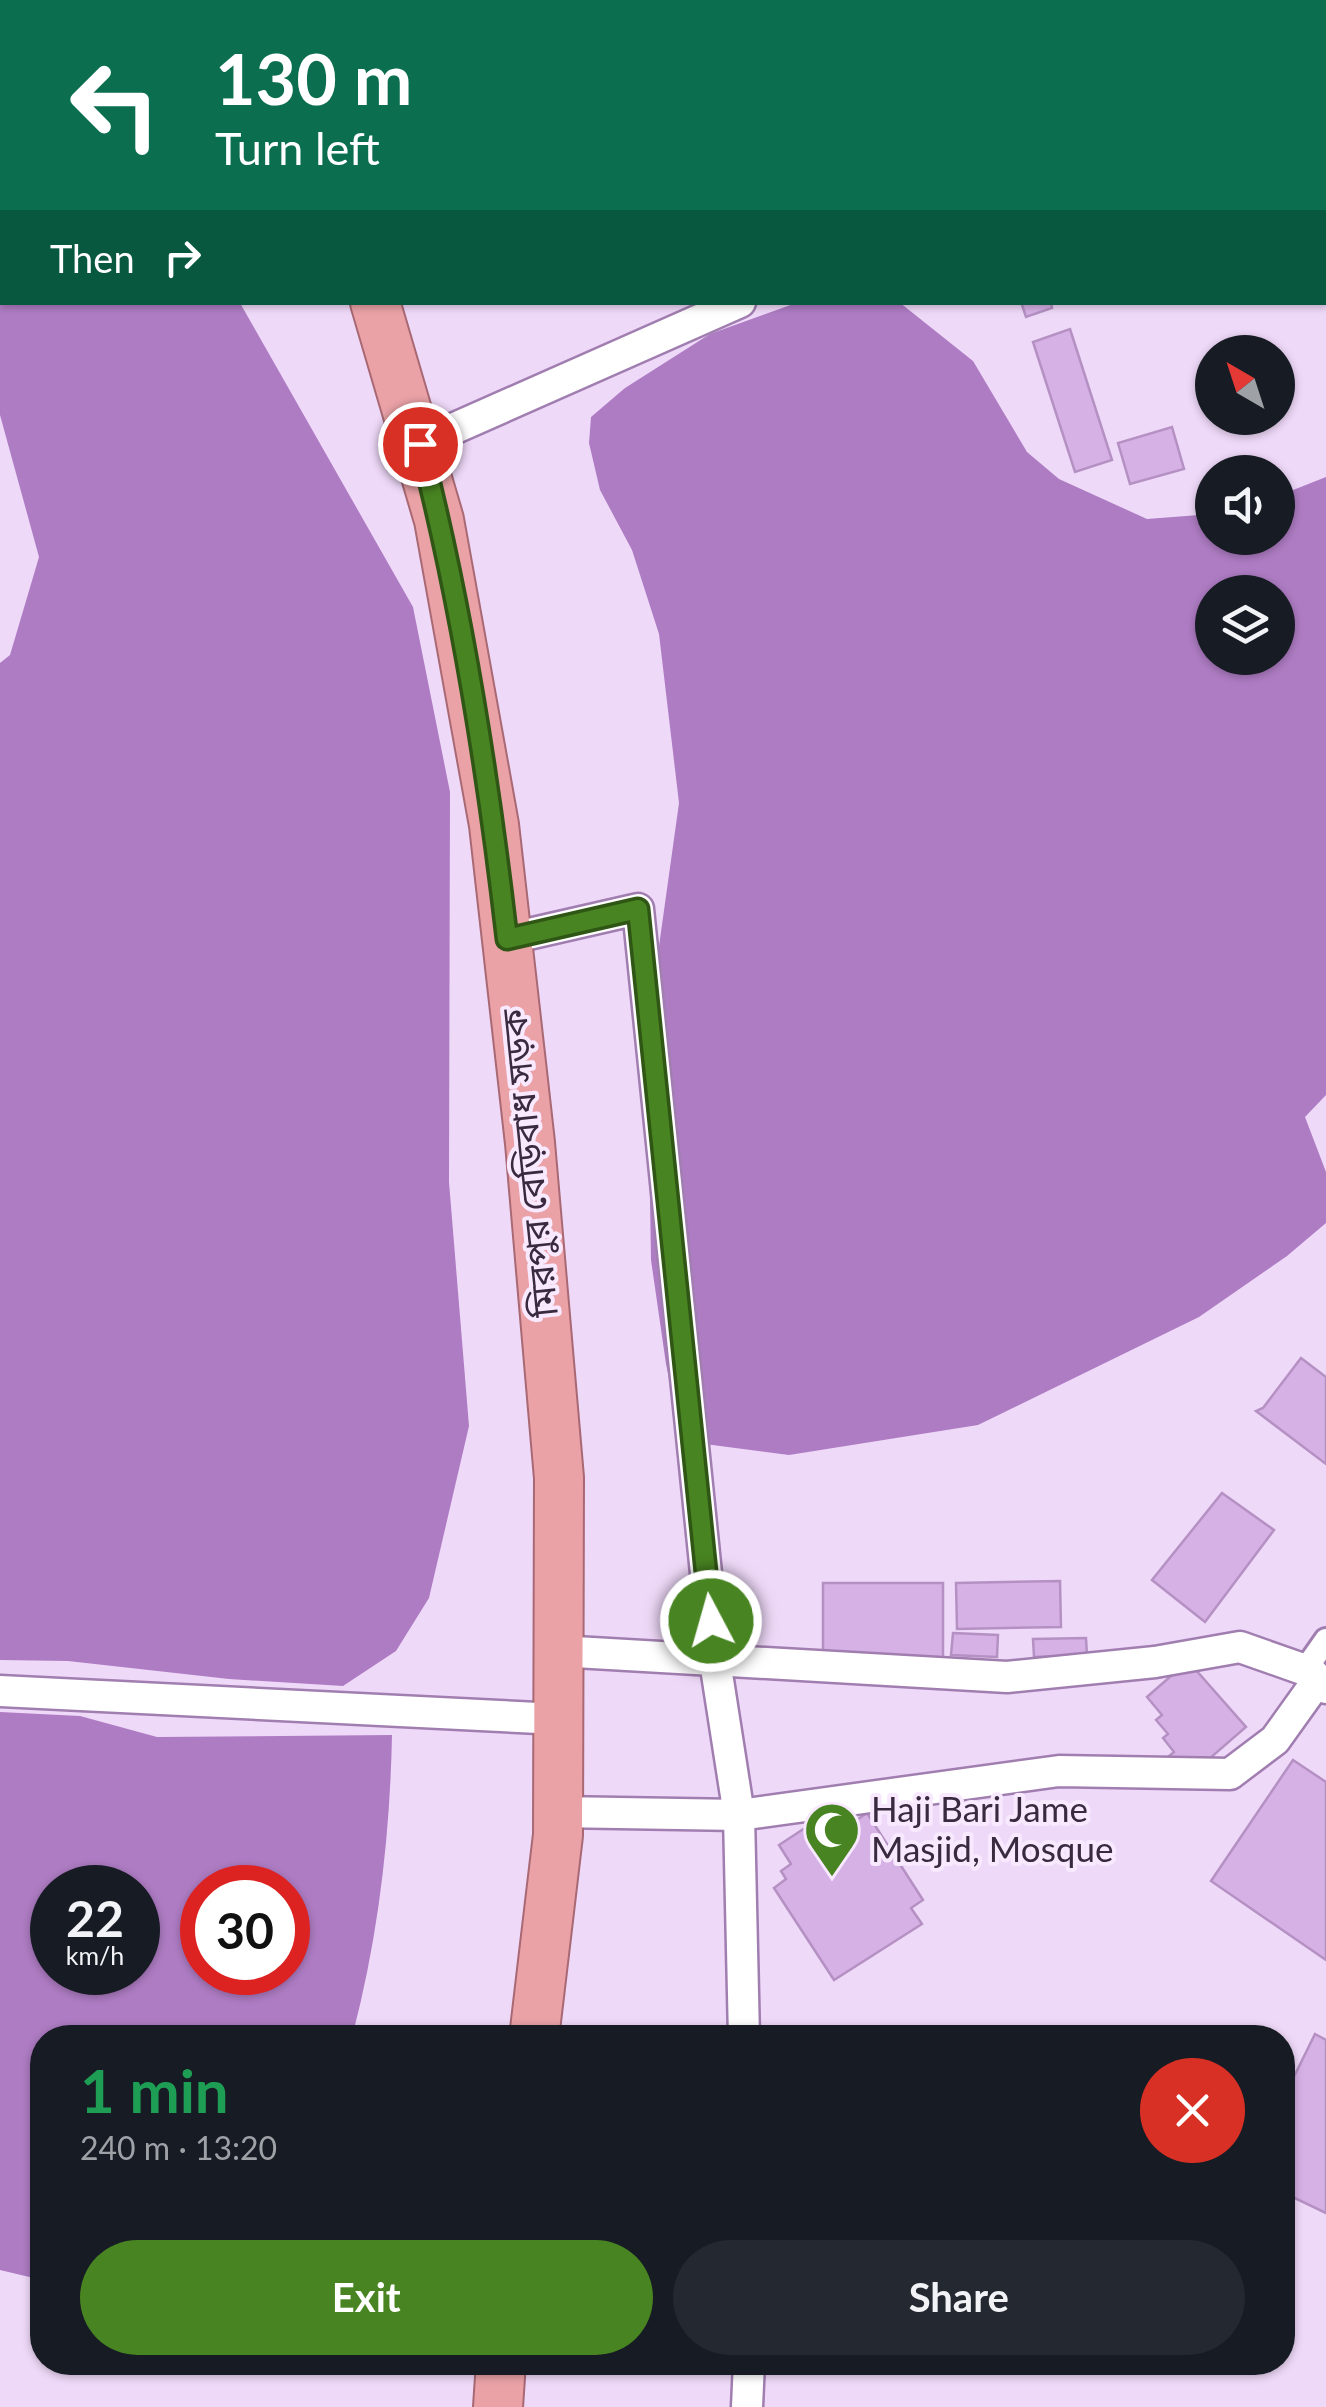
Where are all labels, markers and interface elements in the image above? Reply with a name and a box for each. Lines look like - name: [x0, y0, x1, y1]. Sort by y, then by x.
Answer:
- text: 130 m: [215, 36, 412, 120]
- icon: left: [50, 40, 180, 170]
- text: Turn left: [215, 121, 380, 175]
- icon: right: [155, 230, 210, 285]
- text: Then: [50, 235, 135, 281]
- north arrow: [1195, 335, 1295, 435]
- map controls: [1195, 335, 1295, 675]
- pin: [378, 402, 463, 487]
- icon: arrive: [393, 417, 448, 472]
- button: sound: [1195, 455, 1295, 555]
- button: layers: [1195, 575, 1295, 675]
- street label: মিরপুর বেড়িবাধ সড়ক: [491, 1006, 566, 1320]
- position arrow: [659, 1569, 763, 1673]
- place label: Haji Bari Jame Masjid, Mosque: [871, 1787, 1113, 1869]
- mosque icon: Haji Bari Jame Masjid, Mosque: [802, 1800, 862, 1879]
- speed limit sign: 30: [180, 1865, 310, 1995]
- text: 22: [66, 1888, 124, 1948]
- text: km/h: [66, 1940, 124, 1970]
- text: 1 min: [80, 2054, 229, 2126]
- button: close: [1140, 2058, 1245, 2163]
- text: 240 m · 13:20: [80, 2128, 277, 2167]
- button: Exit: [80, 2240, 653, 2355]
- button: Share: [673, 2240, 1245, 2355]

